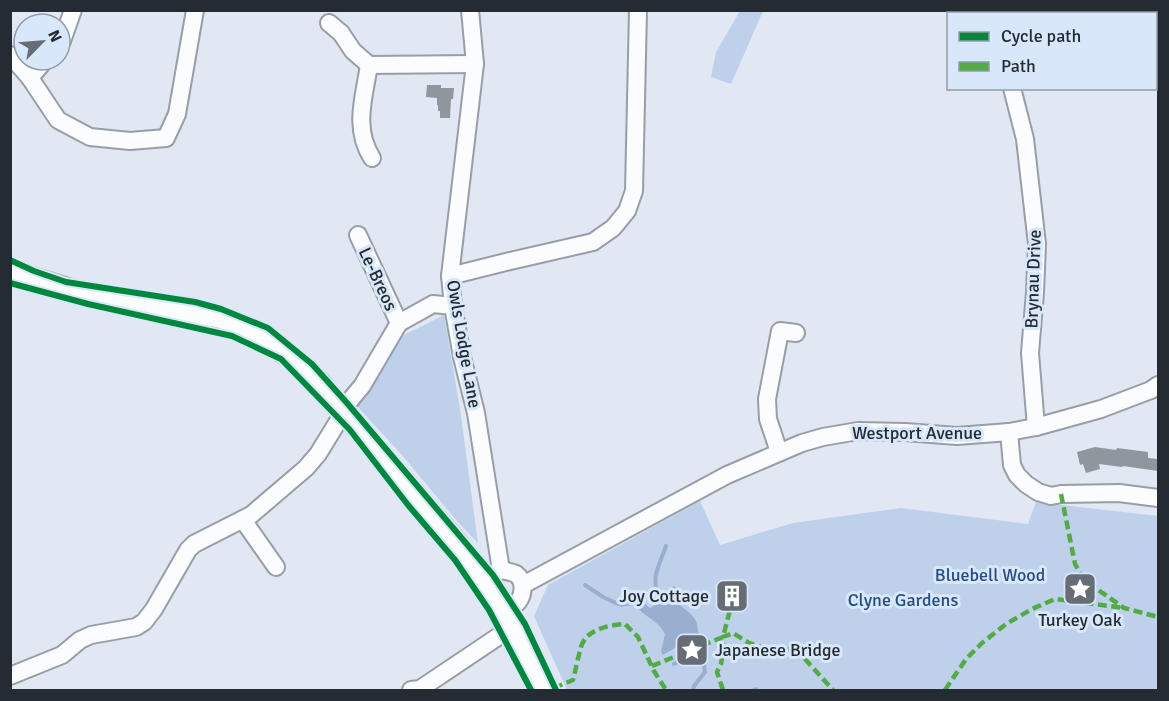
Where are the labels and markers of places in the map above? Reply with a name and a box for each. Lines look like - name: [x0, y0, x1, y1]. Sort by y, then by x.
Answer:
- place icon: Turkey Oak: [1062, 571, 1098, 607]
- building icon: Joy Cottage: [714, 578, 750, 614]
- place label: Joy Cottage: [619, 585, 709, 607]
- place label: Turkey Oak: [1038, 609, 1122, 631]
- place icon: Japanese Bridge: [674, 632, 710, 668]
- place label: Japanese Bridge: [715, 639, 841, 661]

